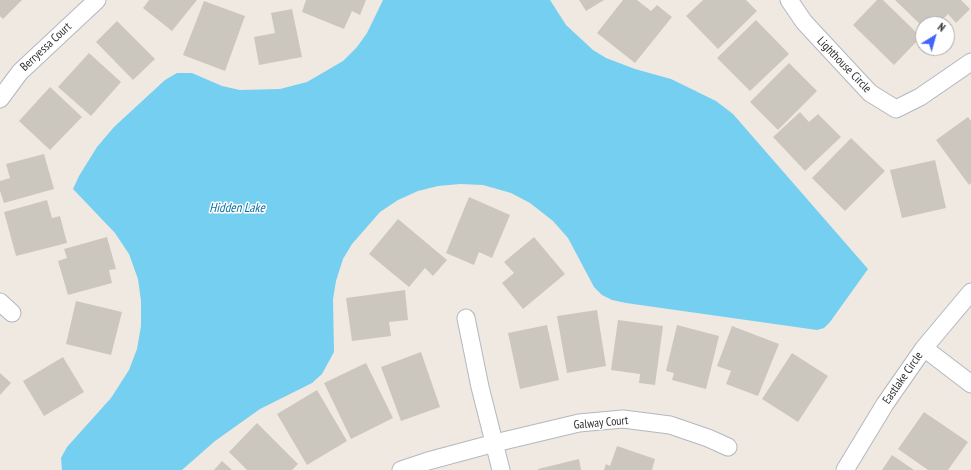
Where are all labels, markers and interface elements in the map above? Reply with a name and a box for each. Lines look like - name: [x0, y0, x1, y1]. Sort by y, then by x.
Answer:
- north arrow: [915, 16, 955, 56]
- street label: Berryessa Court: [17, 20, 75, 74]
- text: N: [935, 20, 948, 35]
- street label: Lighthouse Circle: [814, 34, 874, 96]
- water label: Hidden Lake: [209, 200, 265, 216]
- street label: Eastlake Circle: [880, 349, 926, 407]
- street label: Galway Court: [573, 413, 629, 433]

